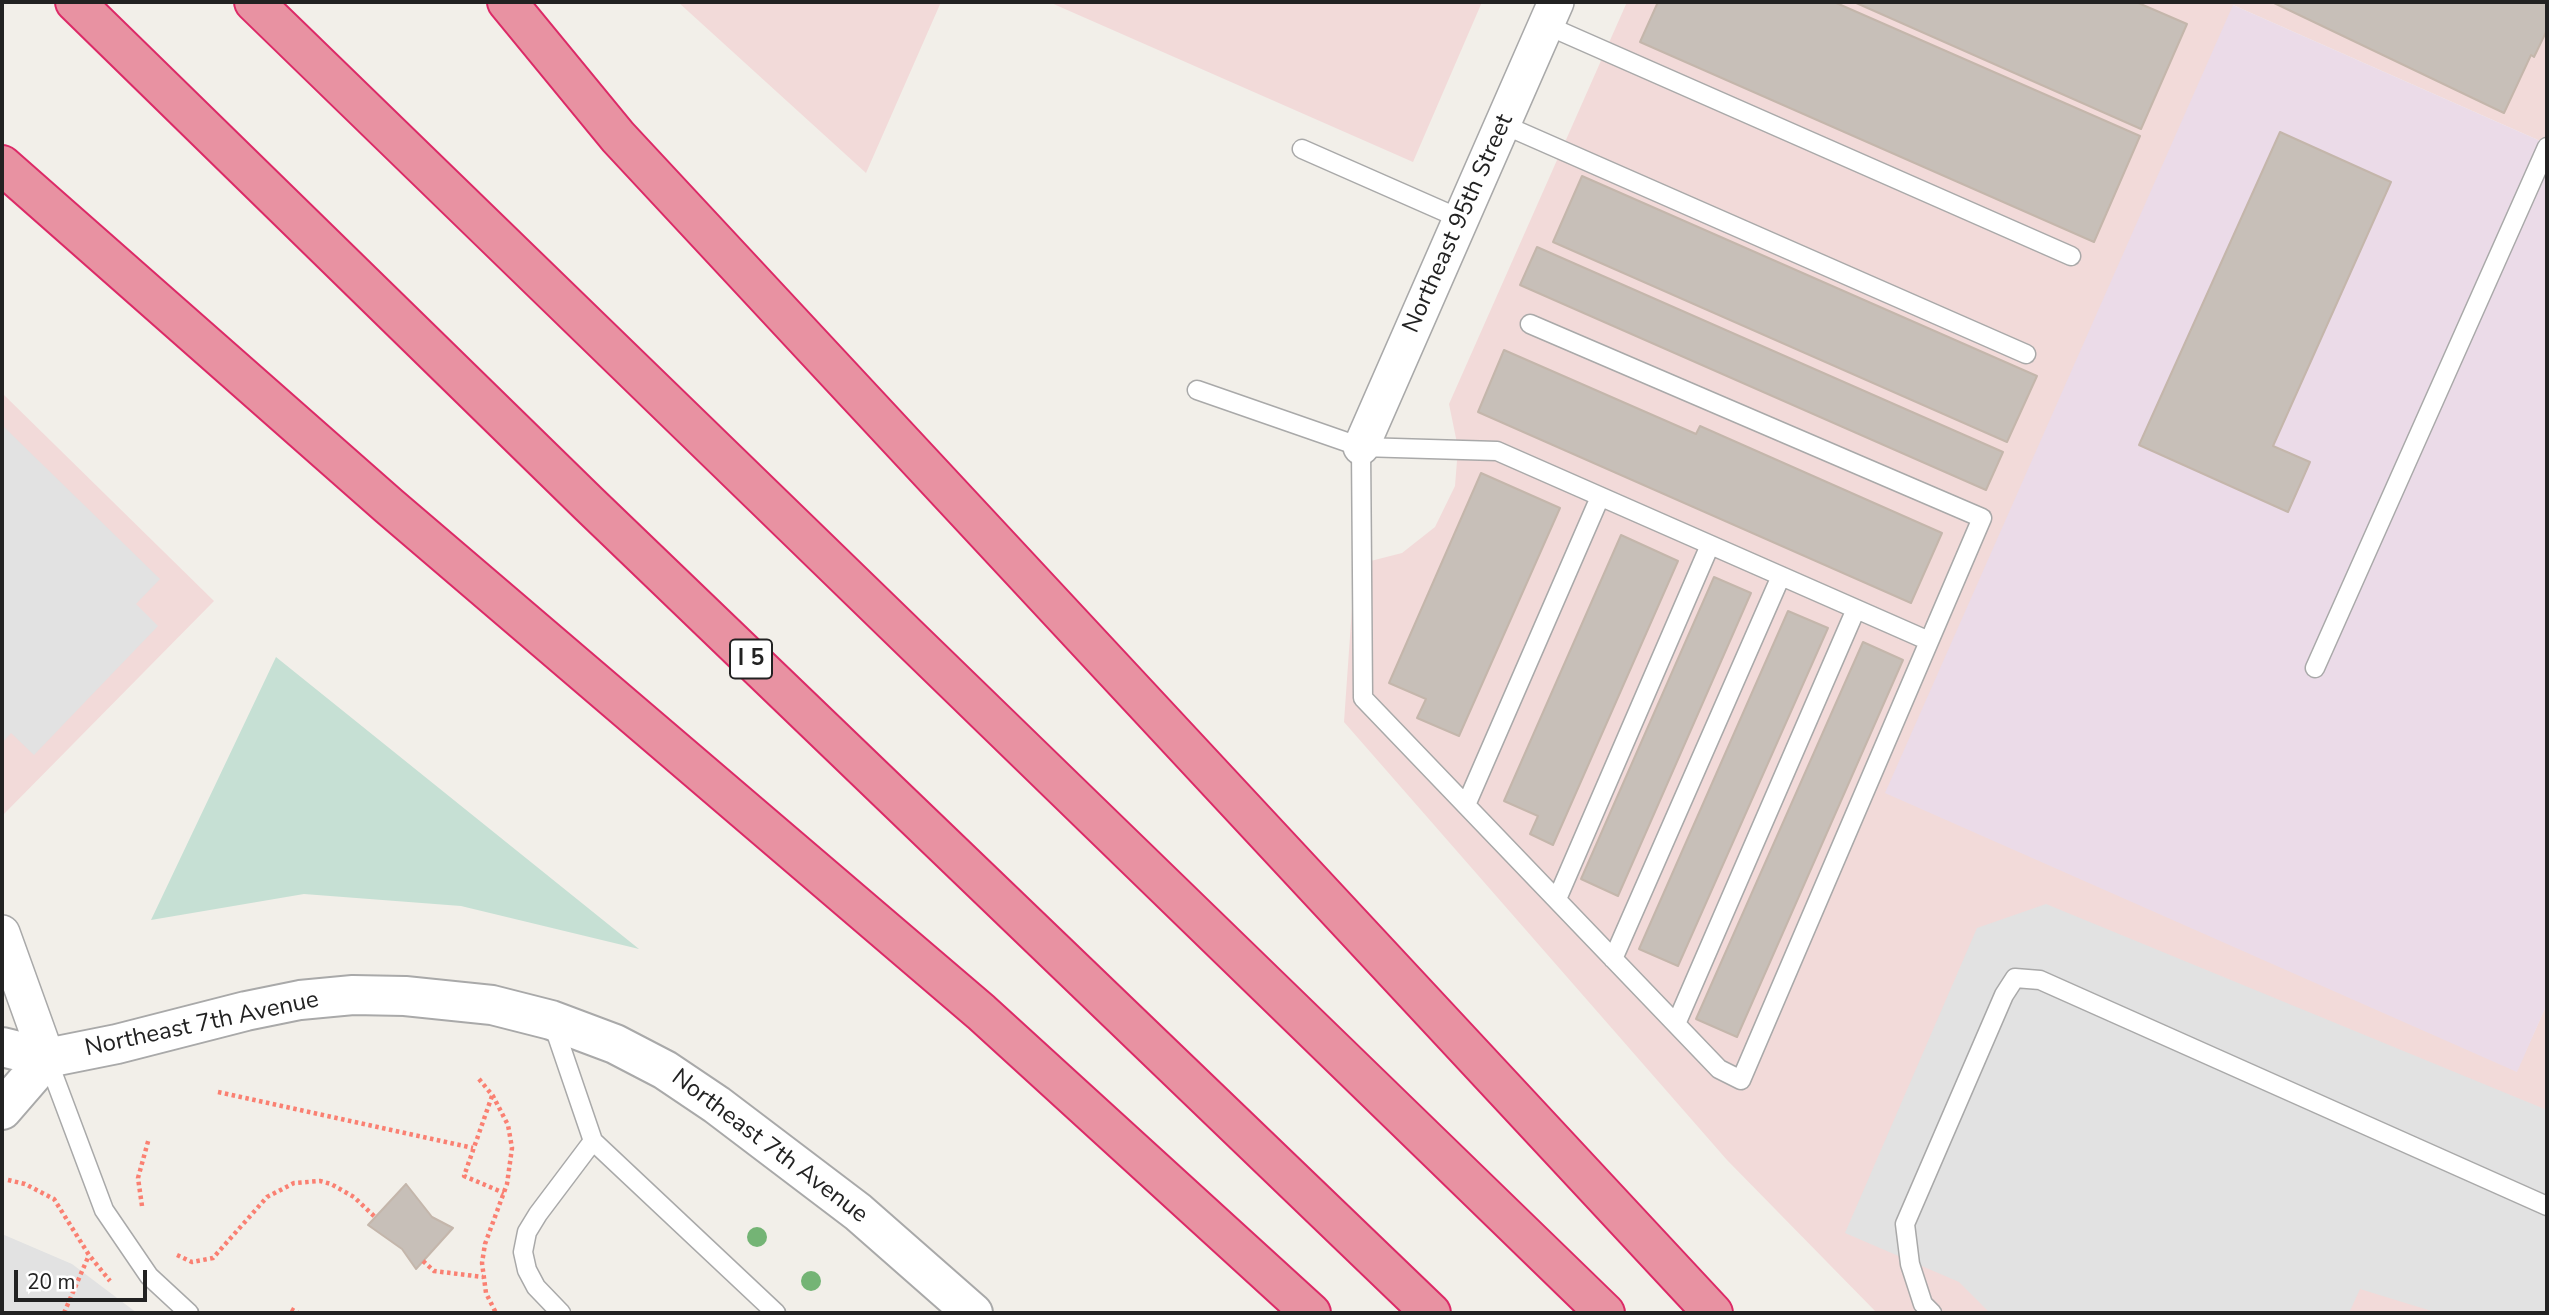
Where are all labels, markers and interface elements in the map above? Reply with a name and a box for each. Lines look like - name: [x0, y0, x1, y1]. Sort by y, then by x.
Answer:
- street label: Northeast 95th Street: [1398, 110, 1520, 338]
- road number: I 5: [730, 639, 772, 678]
- street label: Northeast 7th Avenue: [83, 986, 321, 1064]
- street label: Northeast 7th Avenue: [665, 1064, 873, 1230]
- scale bar: [18, 1256, 150, 1300]
- text: 20 m: [27, 1268, 76, 1296]

